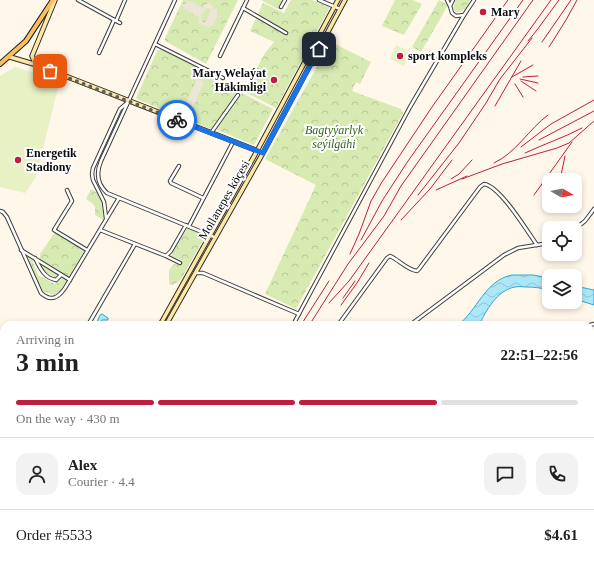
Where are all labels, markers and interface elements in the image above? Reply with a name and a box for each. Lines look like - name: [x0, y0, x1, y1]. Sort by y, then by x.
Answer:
- place label: Mary: [491, 5, 520, 19]
- marker: Mary: [478, 7, 488, 17]
- pin: [302, 32, 336, 66]
- icon: home: [308, 38, 330, 60]
- place label: sport kompleks: [408, 49, 487, 63]
- marker: sport kompleks: [395, 51, 405, 61]
- pin: [33, 54, 67, 88]
- icon: bag: [39, 60, 61, 82]
- place label: Mary Welaýat Häkimligi: [193, 66, 267, 94]
- marker: Mary Welaýat Häkimligi: [269, 75, 279, 85]
- courier: [157, 100, 197, 140]
- icon: bike: [166, 109, 188, 131]
- park label: Bagtyýarlyk seýilgähi: [305, 123, 364, 151]
- place label: Energetik Stadiony: [26, 146, 77, 174]
- marker: Energetik Stadiony: [13, 155, 23, 165]
- street label: Mollanepes köçesi: [196, 157, 253, 242]
- north arrow: [542, 173, 582, 213]
- map controls: [542, 173, 582, 309]
- button: locate: [542, 221, 582, 261]
- button: layers: [542, 269, 582, 309]
- text: Arriving in: [16, 332, 74, 347]
- text: 22:51–22:56: [501, 347, 578, 363]
- text: 3 min: [16, 348, 79, 377]
- text: On the way · 430 m: [16, 411, 120, 426]
- button: person: [16, 453, 58, 495]
- button: chat: [484, 453, 526, 495]
- button: phone: [536, 453, 578, 495]
- text: Alex: [68, 457, 97, 473]
- text: Courier · 4.4: [68, 474, 135, 489]
- text: Order #5533: [16, 527, 92, 543]
- text: $4.61: [544, 527, 578, 543]

